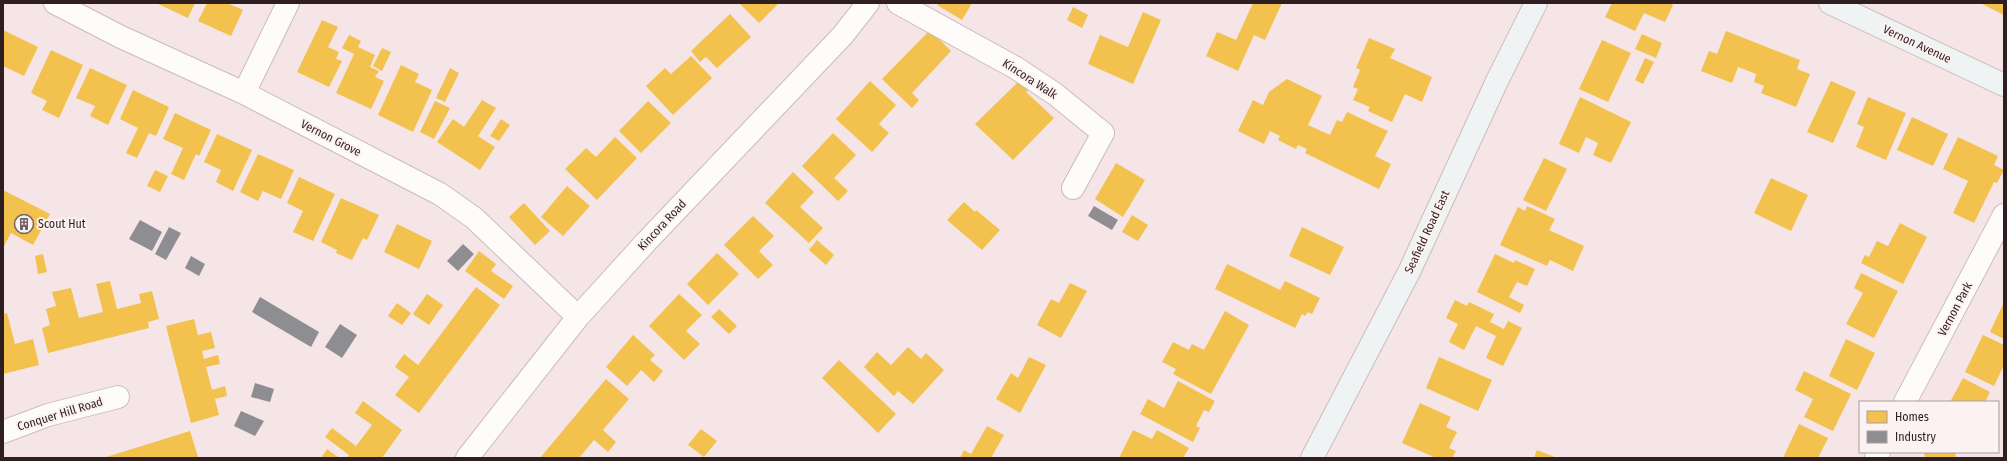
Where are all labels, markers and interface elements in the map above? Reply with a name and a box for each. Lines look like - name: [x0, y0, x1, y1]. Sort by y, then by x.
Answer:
- street label: Vernon Avenue: [1881, 22, 1953, 66]
- street label: Kincora Walk: [1000, 56, 1060, 102]
- street label: Vernon Grove: [298, 117, 364, 159]
- street label: Seafield Road East: [1402, 188, 1452, 276]
- street label: Kincora Road: [635, 197, 689, 253]
- building icon: Scout Hut: [13, 213, 35, 235]
- place label: Scout Hut: [38, 217, 86, 231]
- street label: Vernon Park: [1935, 279, 1975, 338]
- street label: Conquer Hill Road: [16, 394, 104, 434]
- legend: [1859, 401, 1999, 453]
- text: Homes: [1895, 410, 1929, 424]
- text: Industry: [1895, 430, 1936, 444]

